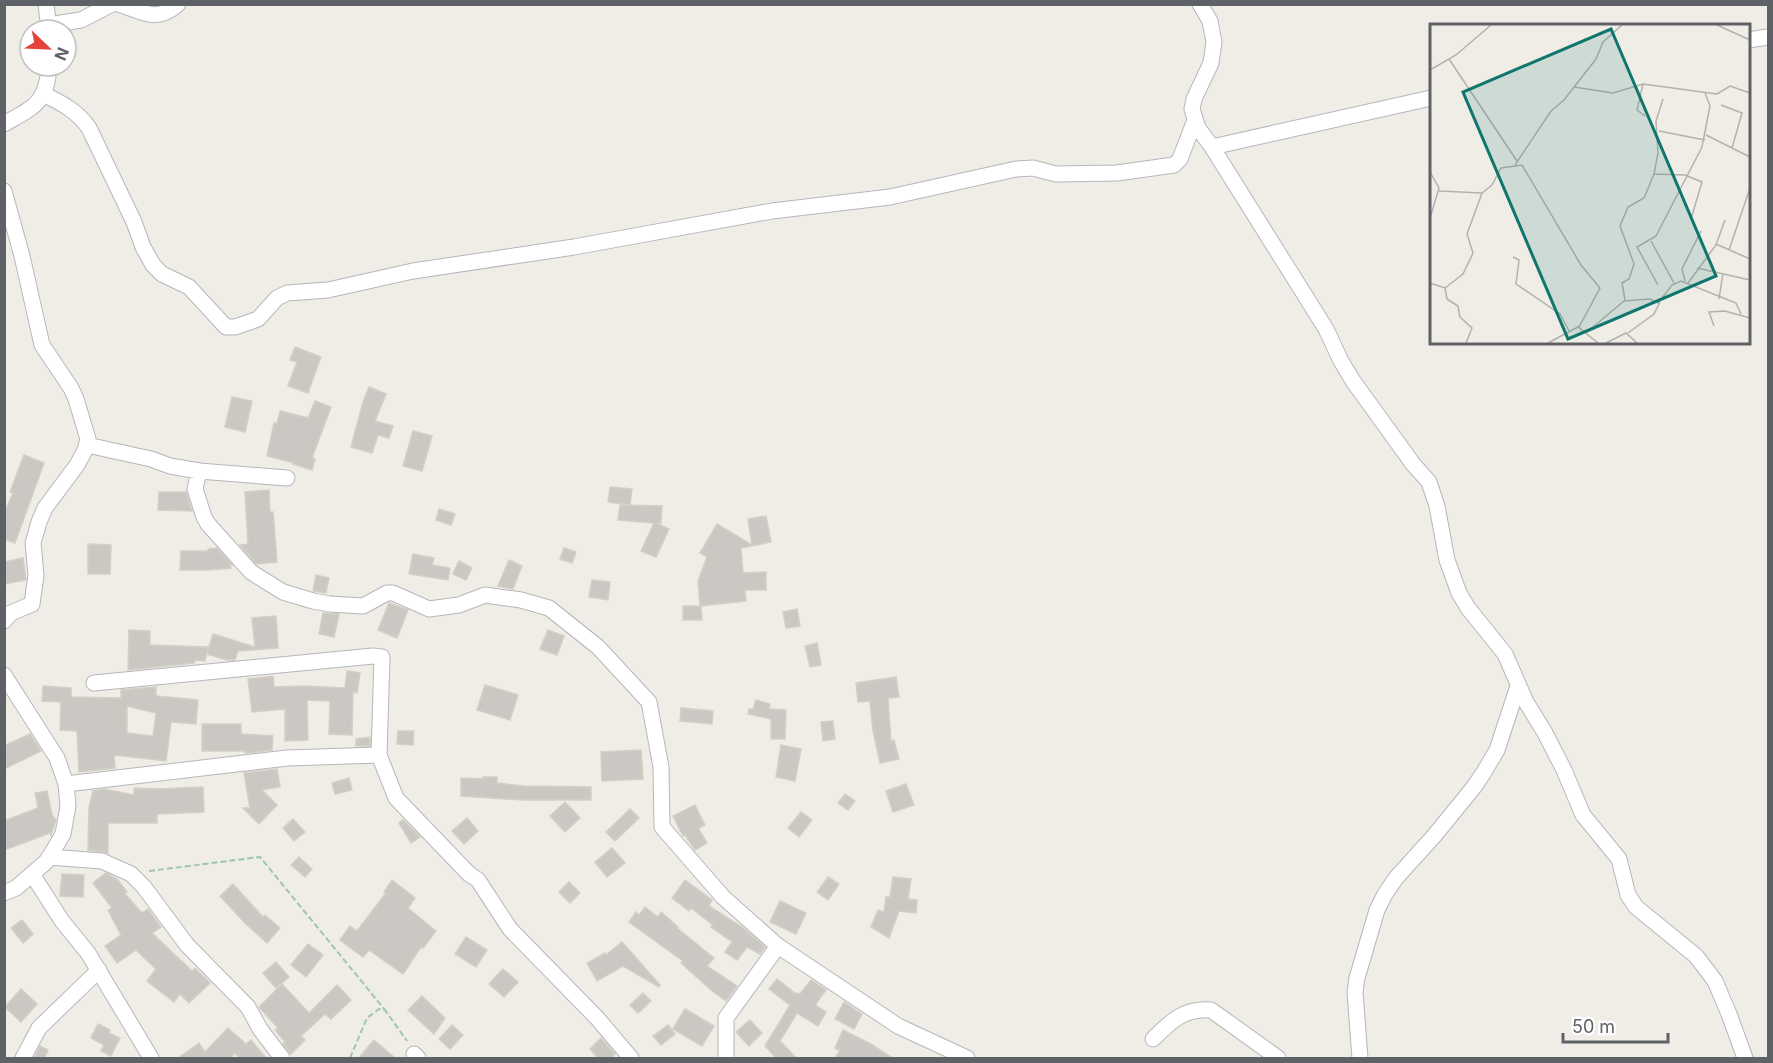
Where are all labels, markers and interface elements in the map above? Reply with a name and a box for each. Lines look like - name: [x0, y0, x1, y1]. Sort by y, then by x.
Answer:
- north arrow: [18, 18, 78, 78]
- inset map: [1430, 24, 1749, 344]
- text: N: [50, 44, 73, 63]
- scale bar: [1563, 1006, 1668, 1044]
- text: 50 m: [1572, 1016, 1615, 1037]

